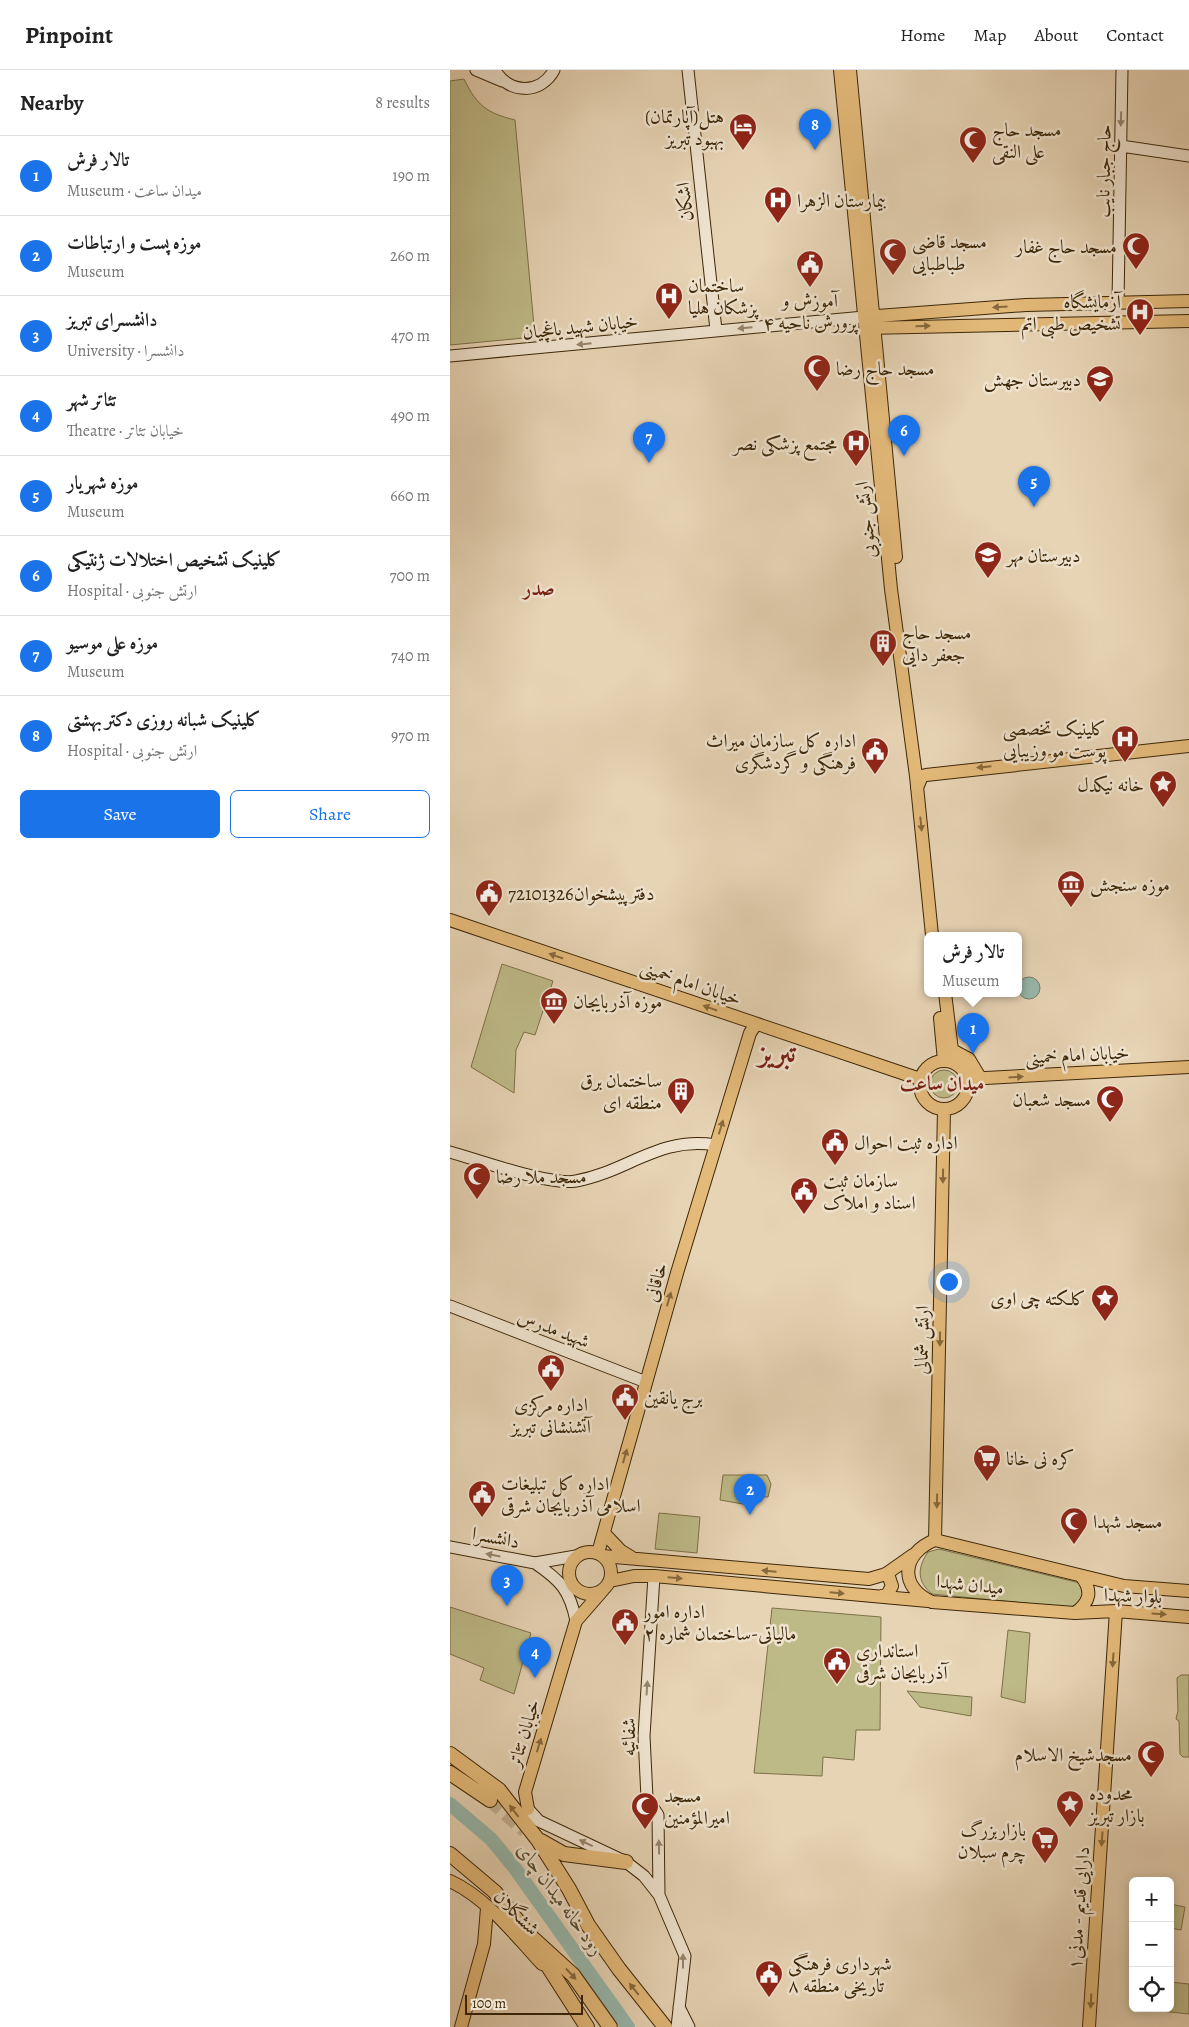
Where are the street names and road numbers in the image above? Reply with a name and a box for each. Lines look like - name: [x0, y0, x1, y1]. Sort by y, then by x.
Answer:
- street label: حاج جبار نایب: [1090, 124, 1122, 218]
- street label: اشکان: [670, 181, 700, 223]
- street label: خیابان شهید یاغچیان: [521, 308, 639, 346]
- street label: ارتش جنوبی: [849, 480, 884, 560]
- street label: خیابان امام خمینی: [636, 954, 744, 1015]
- street label: خیابان امام خمینی: [1024, 1039, 1130, 1074]
- street label: خاقانی: [638, 1260, 674, 1305]
- street label: شهید مدرس: [514, 1303, 593, 1355]
- street label: ارتش شمالی: [908, 1305, 936, 1375]
- street label: دانشسرا: [470, 1521, 522, 1555]
- street label: میدان شهدا: [935, 1569, 1005, 1601]
- street label: بلوار شهدا: [1103, 1582, 1163, 1610]
- street label: خیابان تئاتر: [501, 1696, 547, 1772]
- street label: شفائیه: [616, 1718, 642, 1756]
- street label: دارایی قدیم - مدنی۱: [1062, 1846, 1099, 1971]
- street label: ششگلان: [488, 1884, 545, 1941]

